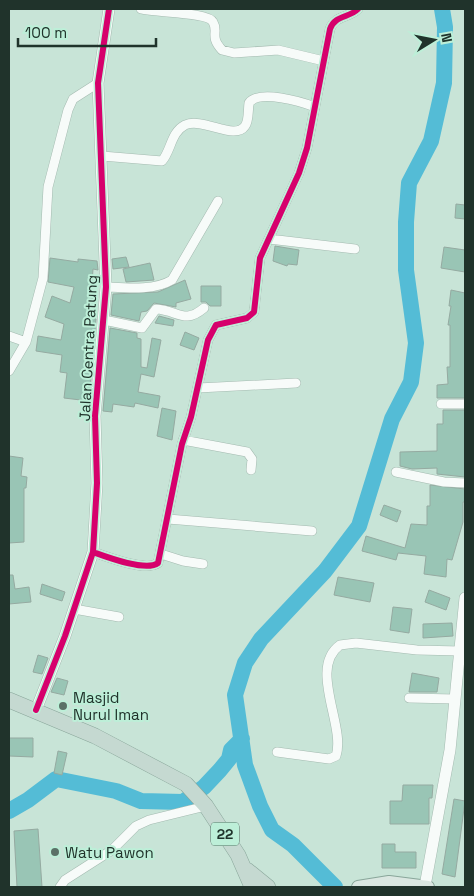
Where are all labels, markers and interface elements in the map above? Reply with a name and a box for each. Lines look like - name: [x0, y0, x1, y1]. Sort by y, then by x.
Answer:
- scale bar: [18, 15, 155, 47]
- north arrow: [409, 15, 459, 65]
- text: 100 m: [25, 23, 67, 42]
- text: N: [437, 32, 456, 44]
- street label: Jalan Centra Patung: [75, 274, 101, 422]
- place label: Masjid Nurul Iman: [73, 688, 149, 724]
- marker: Masjid Nurul Iman: [57, 700, 69, 712]
- road number: 22: [211, 822, 239, 846]
- place label: Watu Pawon: [65, 843, 154, 862]
- marker: Watu Pawon: [49, 846, 61, 858]

